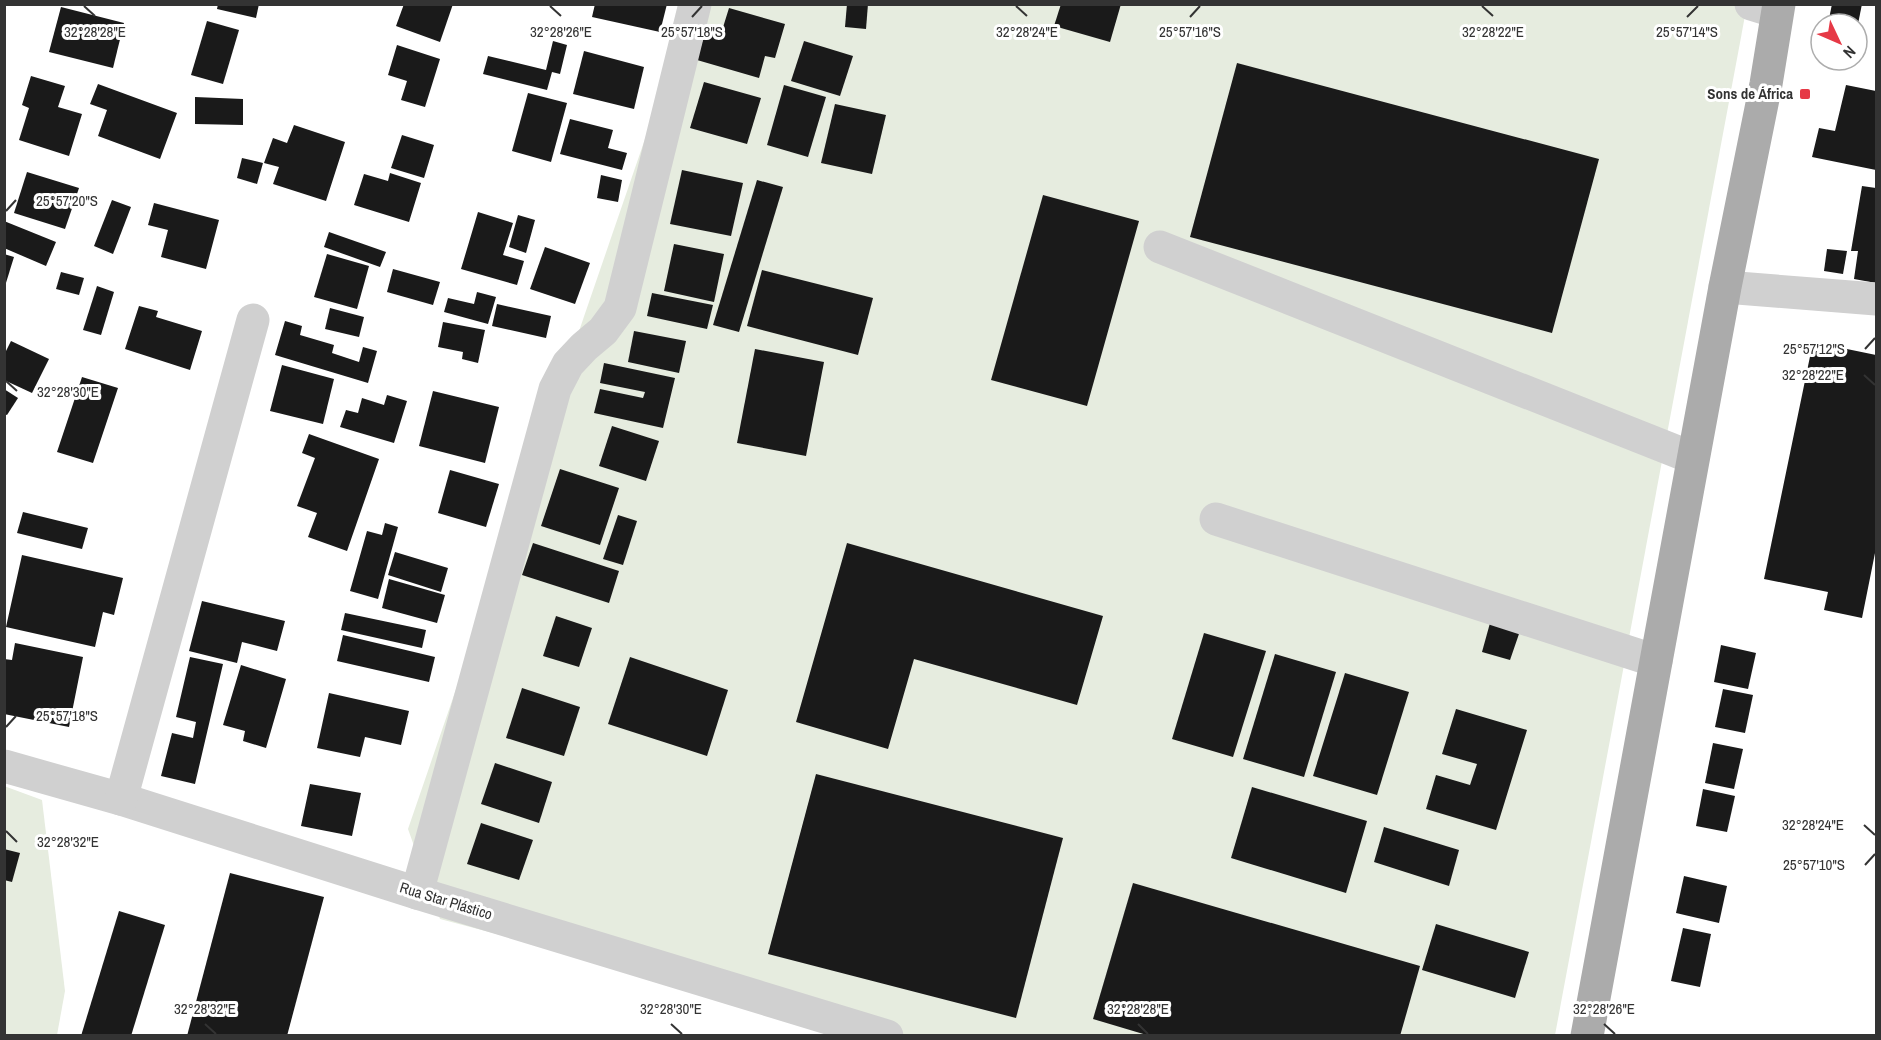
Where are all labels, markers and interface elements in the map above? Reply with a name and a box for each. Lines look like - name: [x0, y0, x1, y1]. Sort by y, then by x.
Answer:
- north arrow: [1809, 12, 1869, 72]
- text: 32°28'28"E: [64, 21, 126, 42]
- text: 32°28'26"E: [530, 21, 592, 42]
- text: 25°57'18"S: [661, 21, 723, 42]
- text: 32°28'24"E: [996, 21, 1058, 42]
- text: 25°57'16"S: [1159, 21, 1221, 42]
- text: 32°28'22"E: [1462, 21, 1524, 42]
- text: 25°57'14"S: [1656, 21, 1718, 42]
- text: N: [1839, 41, 1861, 63]
- place label: Sons de África: [1707, 83, 1793, 104]
- marker: Sons de África: [1798, 87, 1812, 101]
- text: 25°57'20"S: [36, 190, 98, 211]
- text: 25°57'12"S: [1783, 338, 1845, 359]
- text: 32°28'22"E: [1782, 364, 1844, 385]
- text: 32°28'30"E: [37, 381, 99, 402]
- text: 25°57'18"S: [36, 705, 98, 726]
- text: 32°28'24"E: [1782, 814, 1844, 835]
- text: 32°28'32"E: [37, 831, 99, 852]
- text: 25°57'10"S: [1783, 854, 1845, 875]
- street label: Rua Star Plástico: [397, 876, 495, 925]
- text: 32°28'32"E: [174, 998, 236, 1019]
- text: 32°28'30"E: [640, 998, 702, 1019]
- text: 32°28'28"E: [1107, 998, 1169, 1019]
- text: 32°28'26"E: [1573, 998, 1635, 1019]

